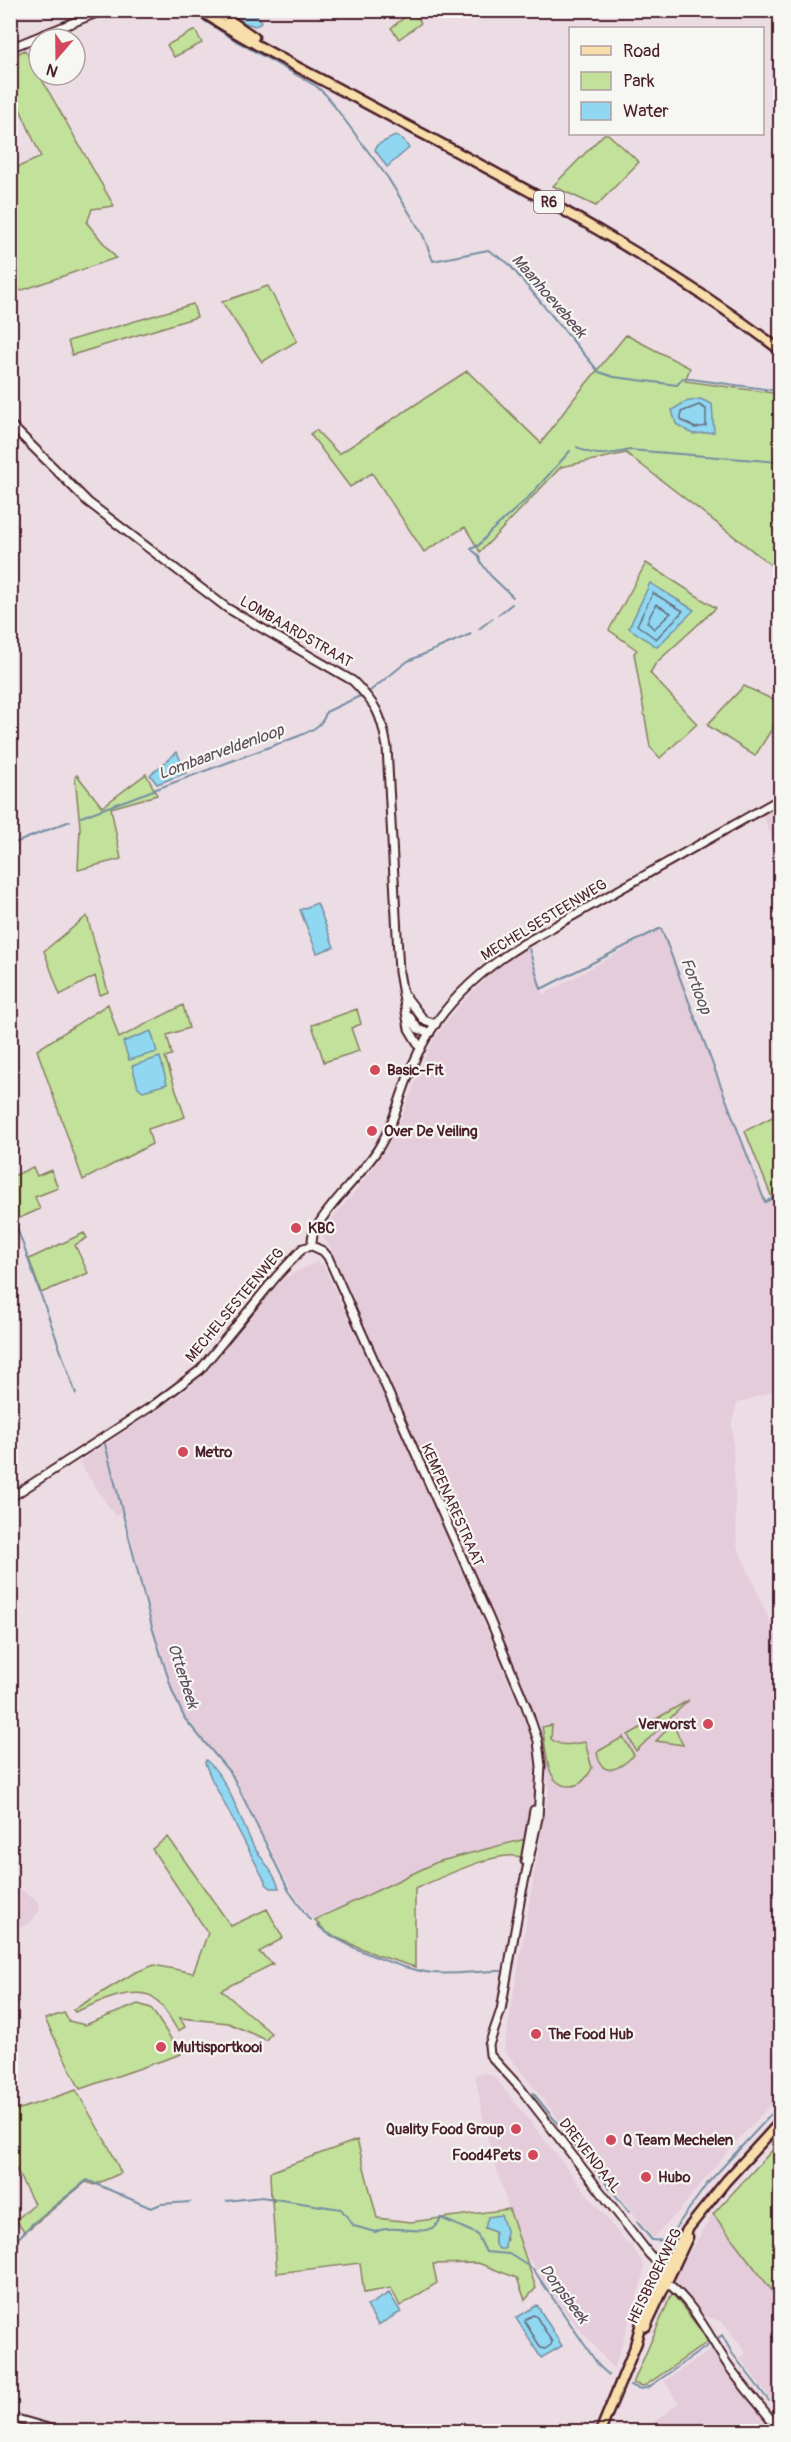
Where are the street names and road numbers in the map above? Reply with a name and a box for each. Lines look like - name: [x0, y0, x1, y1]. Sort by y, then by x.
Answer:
- road number: R6: [534, 191, 564, 213]
- street label: LOMBAARDSTRAAT: [236, 592, 356, 672]
- street label: MECHELSESTEENWEG: [477, 875, 611, 965]
- street label: MECHELSESTEENWEG: [181, 1244, 289, 1366]
- street label: KEMPENARESTRAAT: [416, 1440, 488, 1570]
- street label: DREVENDAAL: [555, 2115, 625, 2197]
- street label: HEISBROEKWEG: [624, 2225, 686, 2327]

